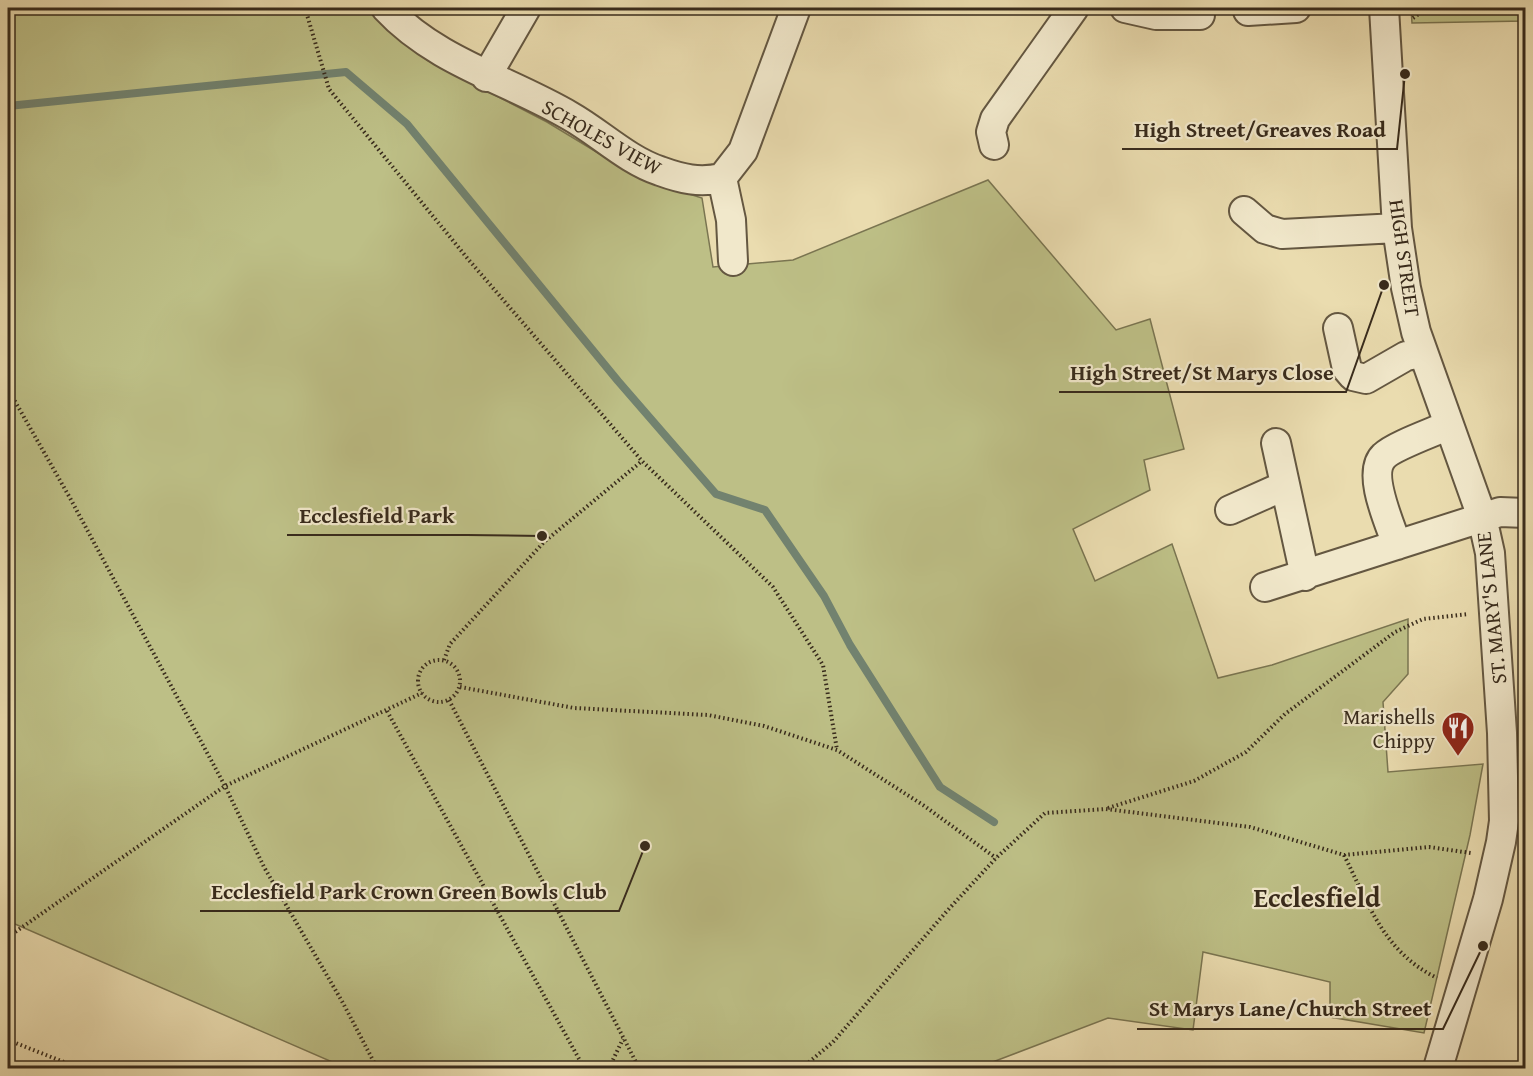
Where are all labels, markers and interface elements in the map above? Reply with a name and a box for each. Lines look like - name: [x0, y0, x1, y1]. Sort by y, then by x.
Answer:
- street label: SCHOLES VIEW: [536, 91, 668, 183]
- callout: High Street/Greaves Road: [1122, 109, 1397, 149]
- text: High Street/Greaves Road: [1134, 113, 1386, 145]
- street label: HIGH STREET: [1381, 197, 1429, 319]
- callout: High Street/St Marys Close: [1059, 352, 1346, 392]
- text: High Street/St Marys Close: [1070, 356, 1334, 388]
- callout: Ecclesfield Park: [287, 495, 467, 535]
- text: Ecclesfield Park: [299, 499, 455, 531]
- street label: ST. MARY'S LANE: [1468, 530, 1514, 686]
- place label: Marishells Chippy: [1343, 701, 1436, 756]
- restaurant icon: Marishells Chippy: [1440, 710, 1476, 757]
- callout: Ecclesfield Park Crown Green Bowls Club: [200, 871, 619, 911]
- text: Ecclesfield Park Crown Green Bowls Club: [211, 875, 607, 907]
- district label: Ecclesfield: [1253, 877, 1381, 917]
- callout: St Marys Lane/Church Street: [1137, 989, 1443, 1029]
- text: St Marys Lane/Church Street: [1149, 992, 1432, 1024]

